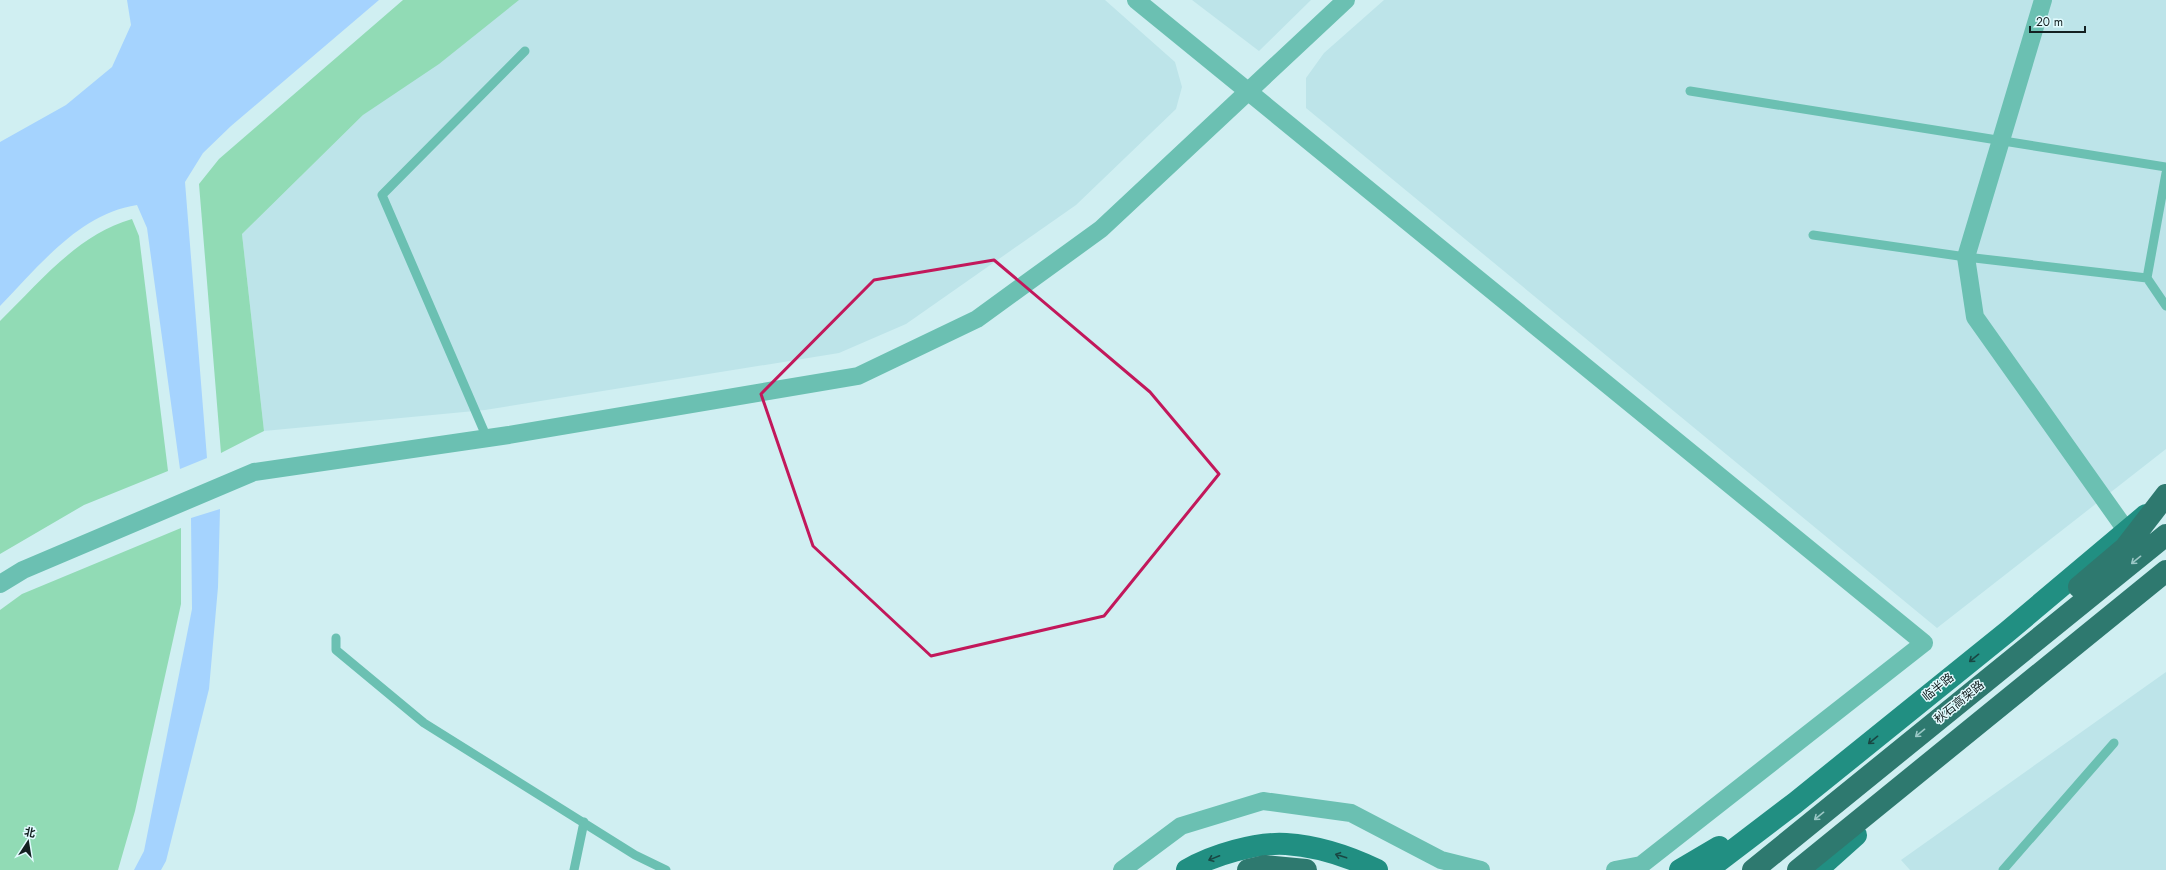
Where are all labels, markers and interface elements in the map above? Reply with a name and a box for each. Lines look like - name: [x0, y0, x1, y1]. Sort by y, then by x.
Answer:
- scale bar: [2030, 8, 2085, 34]
- text: 20 m: [2036, 13, 2063, 31]
- one-way arrow: [2130, 555, 2141, 564]
- one-way arrow: [1969, 654, 1980, 663]
- street label: 临半路: [1918, 669, 1958, 705]
- street label: 秋石高架路: [1930, 676, 1988, 728]
- one-way arrow: [1915, 729, 1926, 738]
- one-way arrow: [1867, 735, 1878, 744]
- one-way arrow: [1814, 811, 1825, 820]
- north arrow: [8, 822, 48, 862]
- text: 北: [23, 823, 37, 841]
- one-way arrow: [1335, 852, 1348, 859]
- one-way arrow: [1209, 855, 1221, 863]

